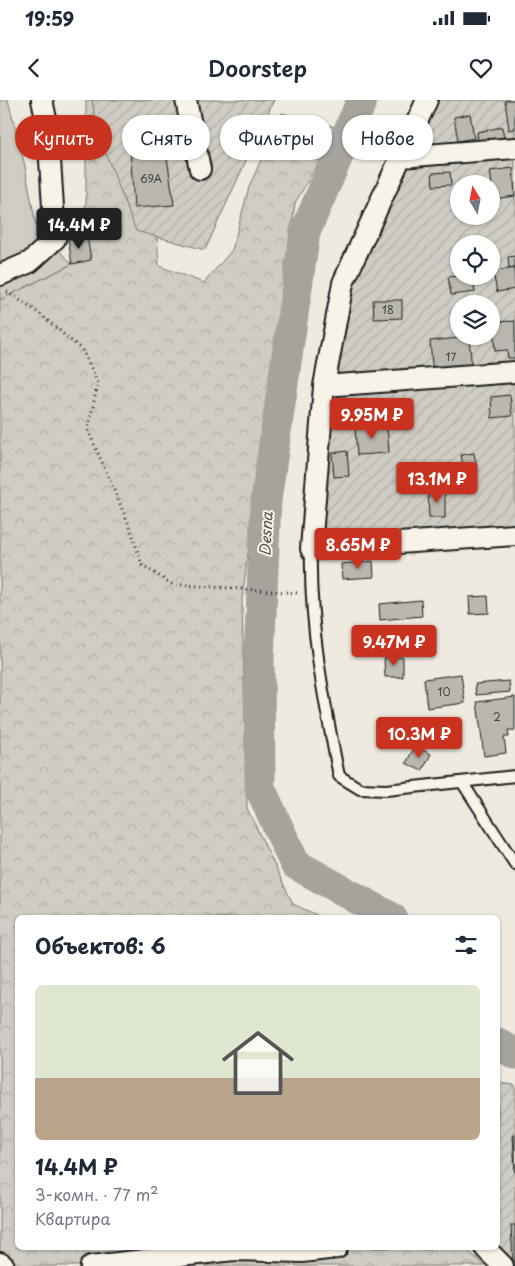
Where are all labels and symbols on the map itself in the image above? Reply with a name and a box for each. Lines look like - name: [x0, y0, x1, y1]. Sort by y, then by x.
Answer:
- house number: 69А: [140, 170, 163, 187]
- north arrow: [450, 175, 500, 225]
- pin: 14.4M ₽: [33, 208, 125, 250]
- house number: 18: [382, 301, 394, 318]
- house number: 17: [446, 348, 457, 365]
- pin: 9.95M ₽: [326, 398, 418, 440]
- pin: 13.1M ₽: [391, 462, 483, 504]
- water label: Desna: [252, 511, 278, 557]
- pin: 8.65M ₽: [312, 528, 404, 570]
- pin: 9.47M ₽: [348, 624, 440, 667]
- house number: 10: [438, 683, 450, 700]
- house number: 2: [493, 708, 501, 725]
- pin: 10.3M ₽: [373, 716, 465, 759]

